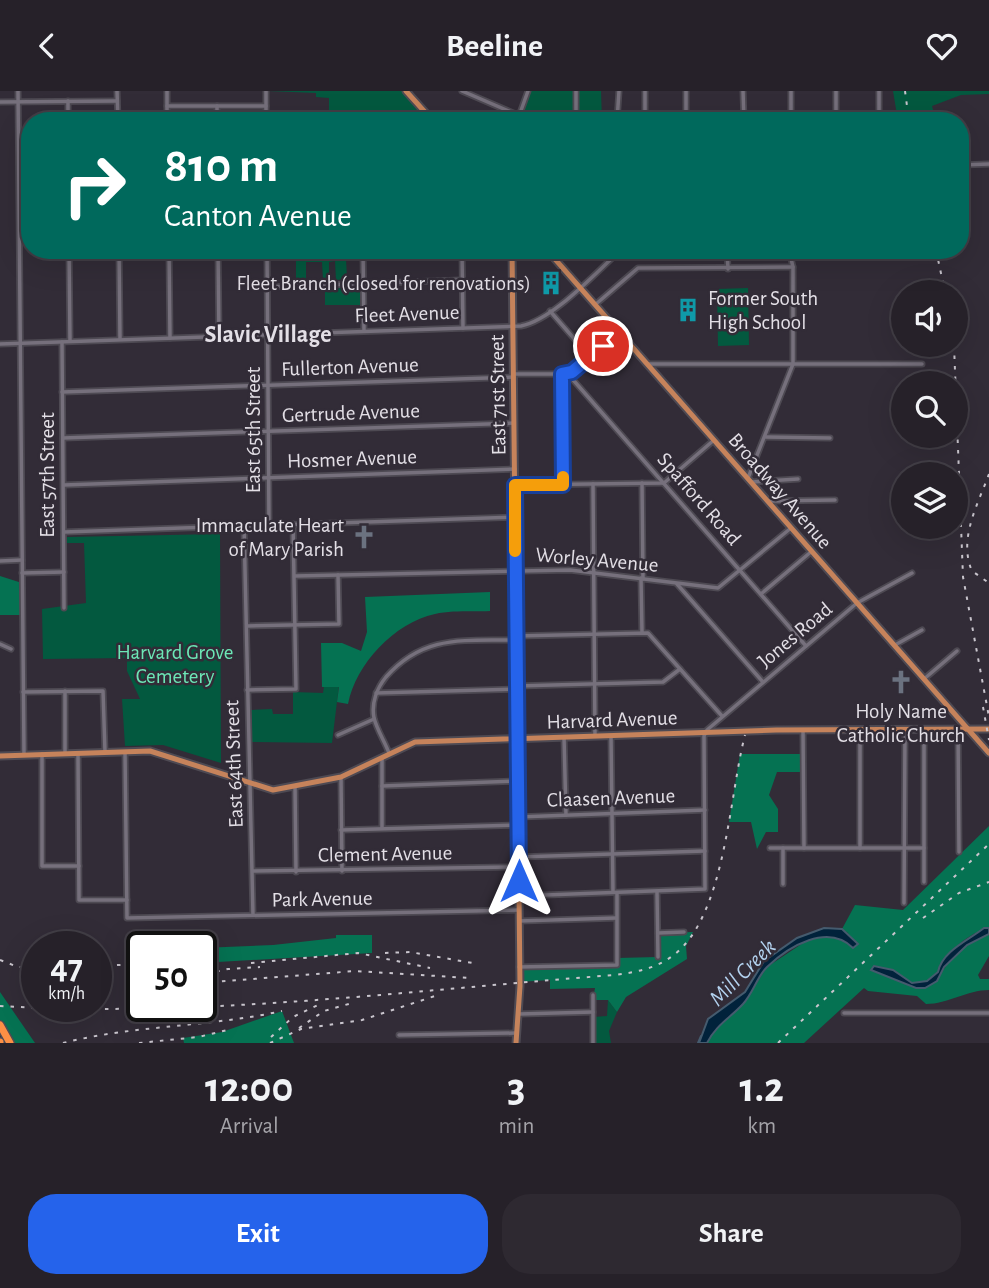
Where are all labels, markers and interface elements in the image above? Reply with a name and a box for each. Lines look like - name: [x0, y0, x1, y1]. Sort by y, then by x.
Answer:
- icon: back: [28, 27, 66, 65]
- icon: heart: [923, 27, 961, 65]
- text: Beeline: [446, 30, 543, 62]
- icon: right: [49, 140, 140, 231]
- text: 810 m: [164, 142, 278, 191]
- text: Canton Avenue: [164, 200, 352, 232]
- building icon: Fleet Branch (closed for renovations): [537, 269, 565, 297]
- place label: Fleet Branch (closed for renovations): [237, 273, 531, 294]
- map controls: [891, 280, 968, 539]
- button: sound: [891, 280, 968, 357]
- place label: Former South High School: [708, 288, 818, 333]
- building icon: Former South High School: [674, 296, 702, 324]
- street label: Fleet Avenue: [354, 302, 460, 326]
- pin: [573, 316, 633, 376]
- district label: Slavic Village: [204, 323, 332, 347]
- icon: arrive: [584, 327, 622, 365]
- street label: East 71st Street: [486, 334, 510, 456]
- street label: Fullerton Avenue: [281, 354, 419, 380]
- street label: East 65th Street: [243, 366, 264, 493]
- button: search: [891, 371, 968, 448]
- street label: Gertrude Avenue: [282, 400, 420, 426]
- street label: East 57th Street: [37, 412, 58, 538]
- street label: Broadway Avenue: [724, 429, 836, 553]
- street label: Hosmer Avenue: [287, 446, 417, 472]
- street label: Spafford Road: [653, 449, 745, 550]
- button: layers: [891, 462, 968, 539]
- place label: Immaculate Heart of Mary Parish: [196, 515, 344, 560]
- church icon: Immaculate Heart of Mary Parish: [350, 523, 378, 551]
- street label: Worley Avenue: [535, 544, 659, 576]
- street label: Jones Road: [754, 598, 836, 672]
- park label: Harvard Grove Cemetery: [117, 642, 233, 687]
- church icon: Holy Name Catholic Church: [887, 668, 915, 696]
- street label: East 64th Street: [221, 699, 247, 828]
- place label: Holy Name Catholic Church: [837, 701, 965, 746]
- street label: Harvard Avenue: [546, 707, 678, 733]
- street label: Claasen Avenue: [546, 785, 676, 811]
- street label: Clement Avenue: [318, 842, 452, 866]
- position arrow: [482, 844, 556, 918]
- street label: Park Avenue: [271, 888, 373, 910]
- speed limit sign: 50: [126, 931, 217, 1022]
- water label: Mill Creek: [705, 935, 781, 1011]
- text: 47: [50, 950, 83, 985]
- text: km/h: [48, 985, 85, 1003]
- text: 12:00: [205, 1067, 293, 1109]
- text: 3: [507, 1067, 525, 1109]
- text: 1.2: [739, 1067, 784, 1109]
- text: Arrival: [220, 1115, 279, 1138]
- text: min: [498, 1115, 534, 1138]
- text: km: [747, 1115, 776, 1138]
- button: Exit: [28, 1194, 488, 1274]
- button: Share: [502, 1194, 961, 1274]

